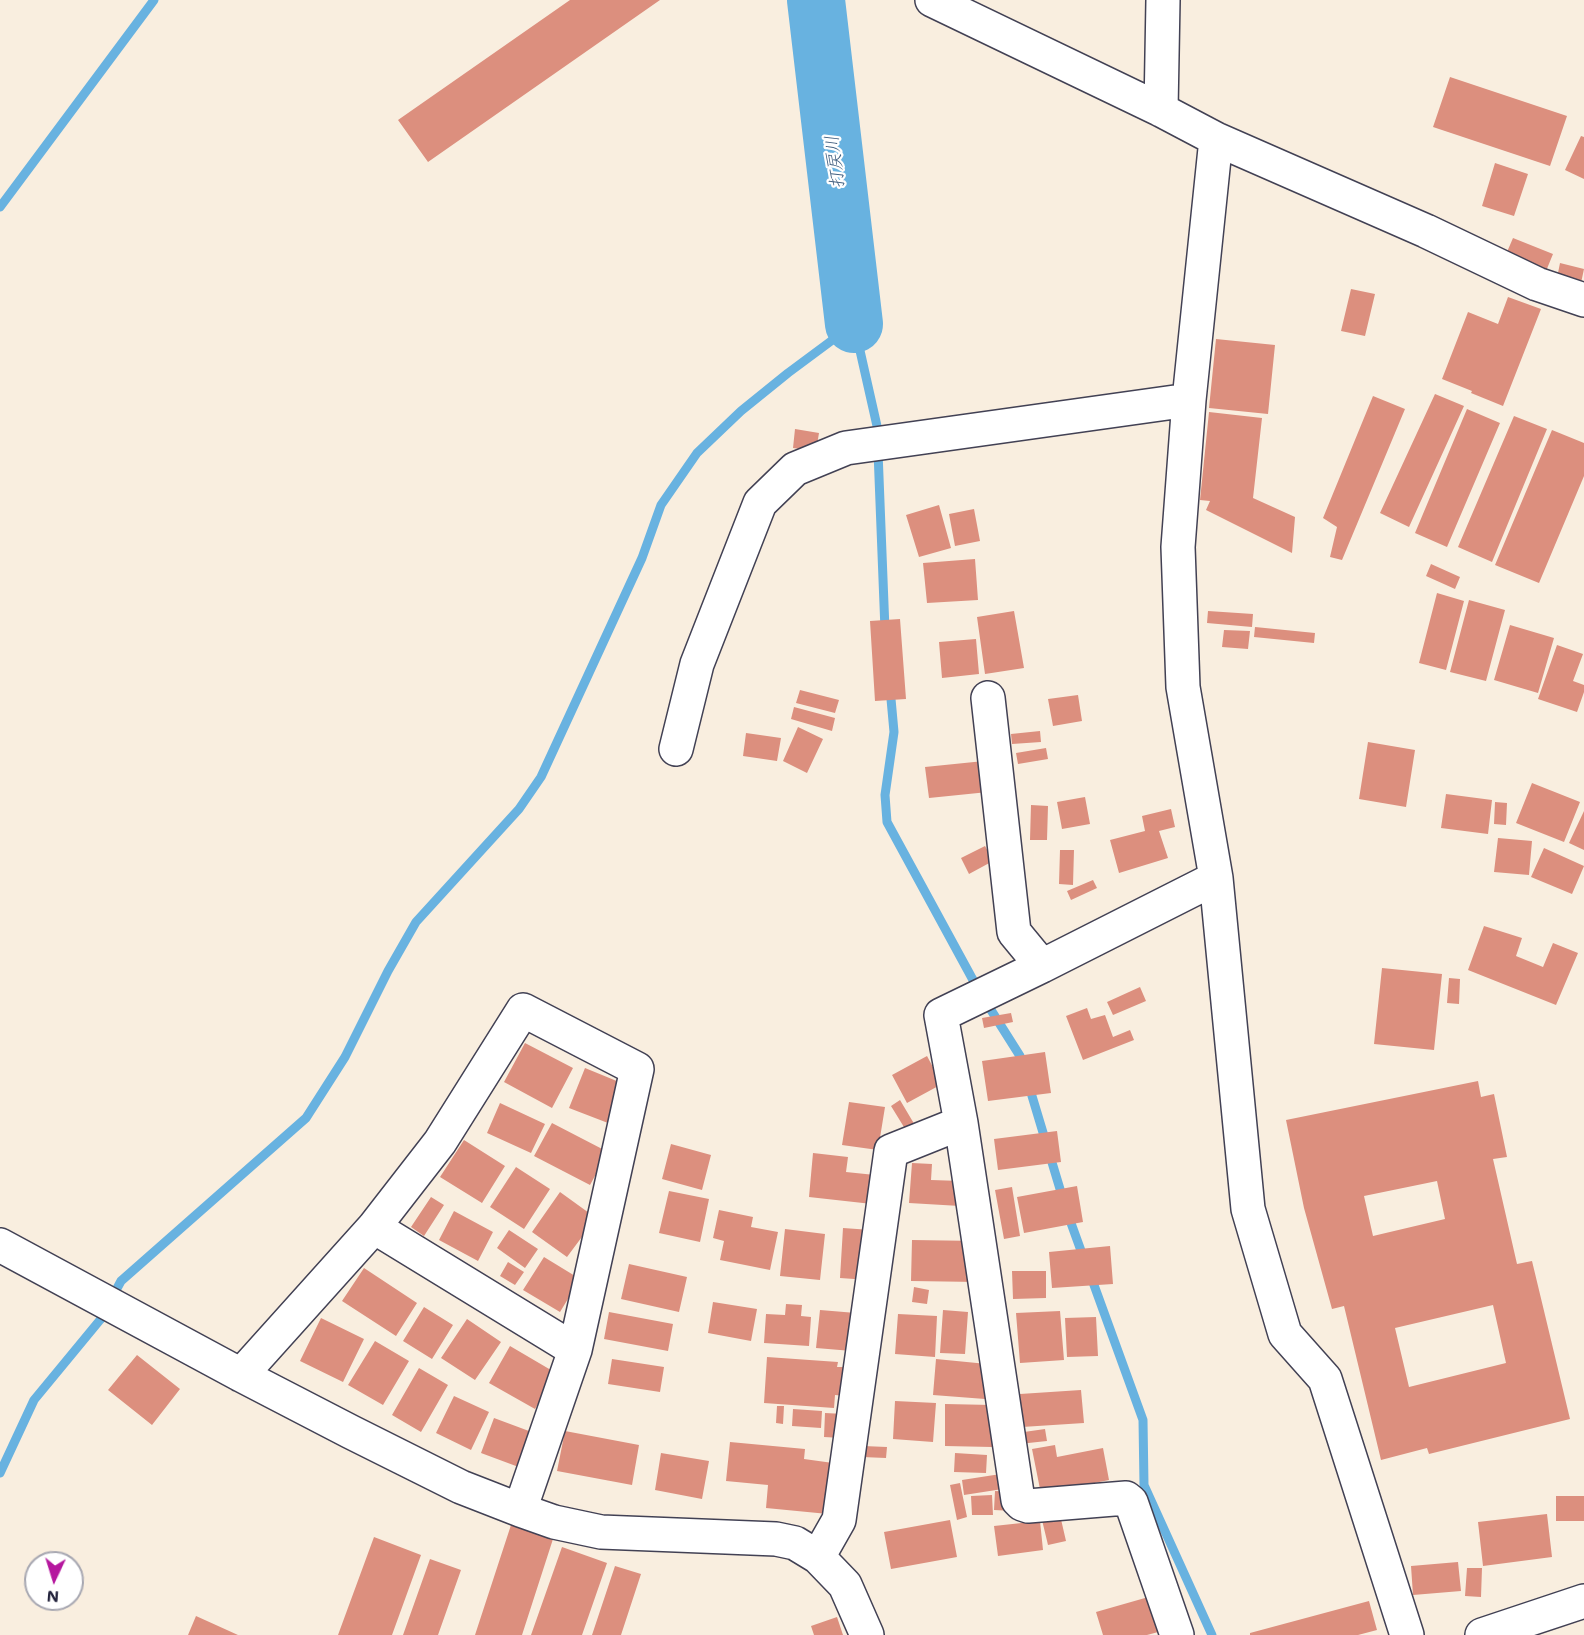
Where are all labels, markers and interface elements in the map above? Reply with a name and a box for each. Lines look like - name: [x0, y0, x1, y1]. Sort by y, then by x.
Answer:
- water label: 打戻川: [821, 134, 849, 190]
- north arrow: [24, 1551, 84, 1611]
- text: N: [46, 1587, 60, 1608]

